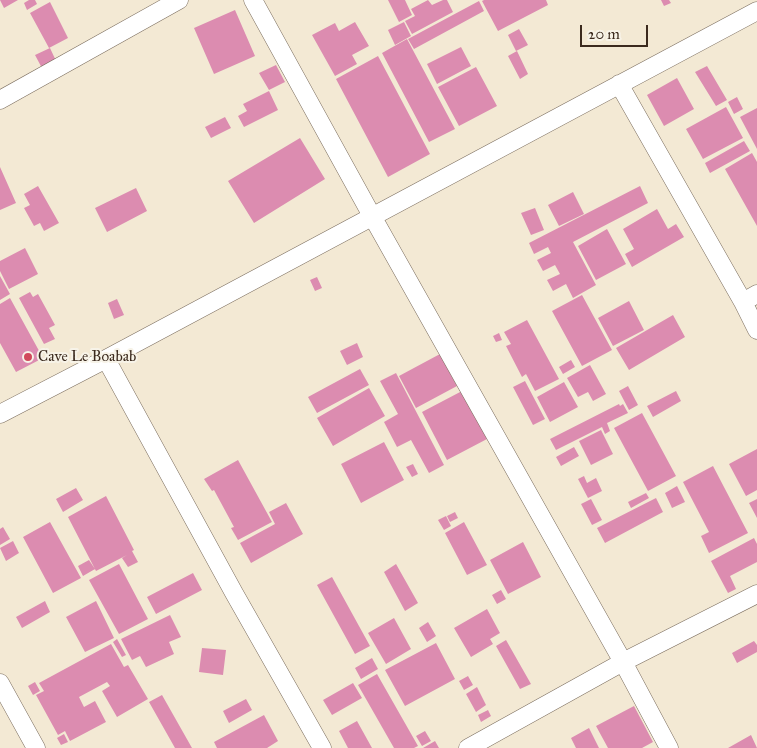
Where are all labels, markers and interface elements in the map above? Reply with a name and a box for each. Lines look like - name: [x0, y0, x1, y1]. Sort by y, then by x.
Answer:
- scale bar: [582, 15, 650, 47]
- text: 20 m: [588, 25, 620, 43]
- place label: Cave Le Boabab: [38, 348, 136, 366]
- marker: Cave Le Boabab: [22, 351, 34, 363]

